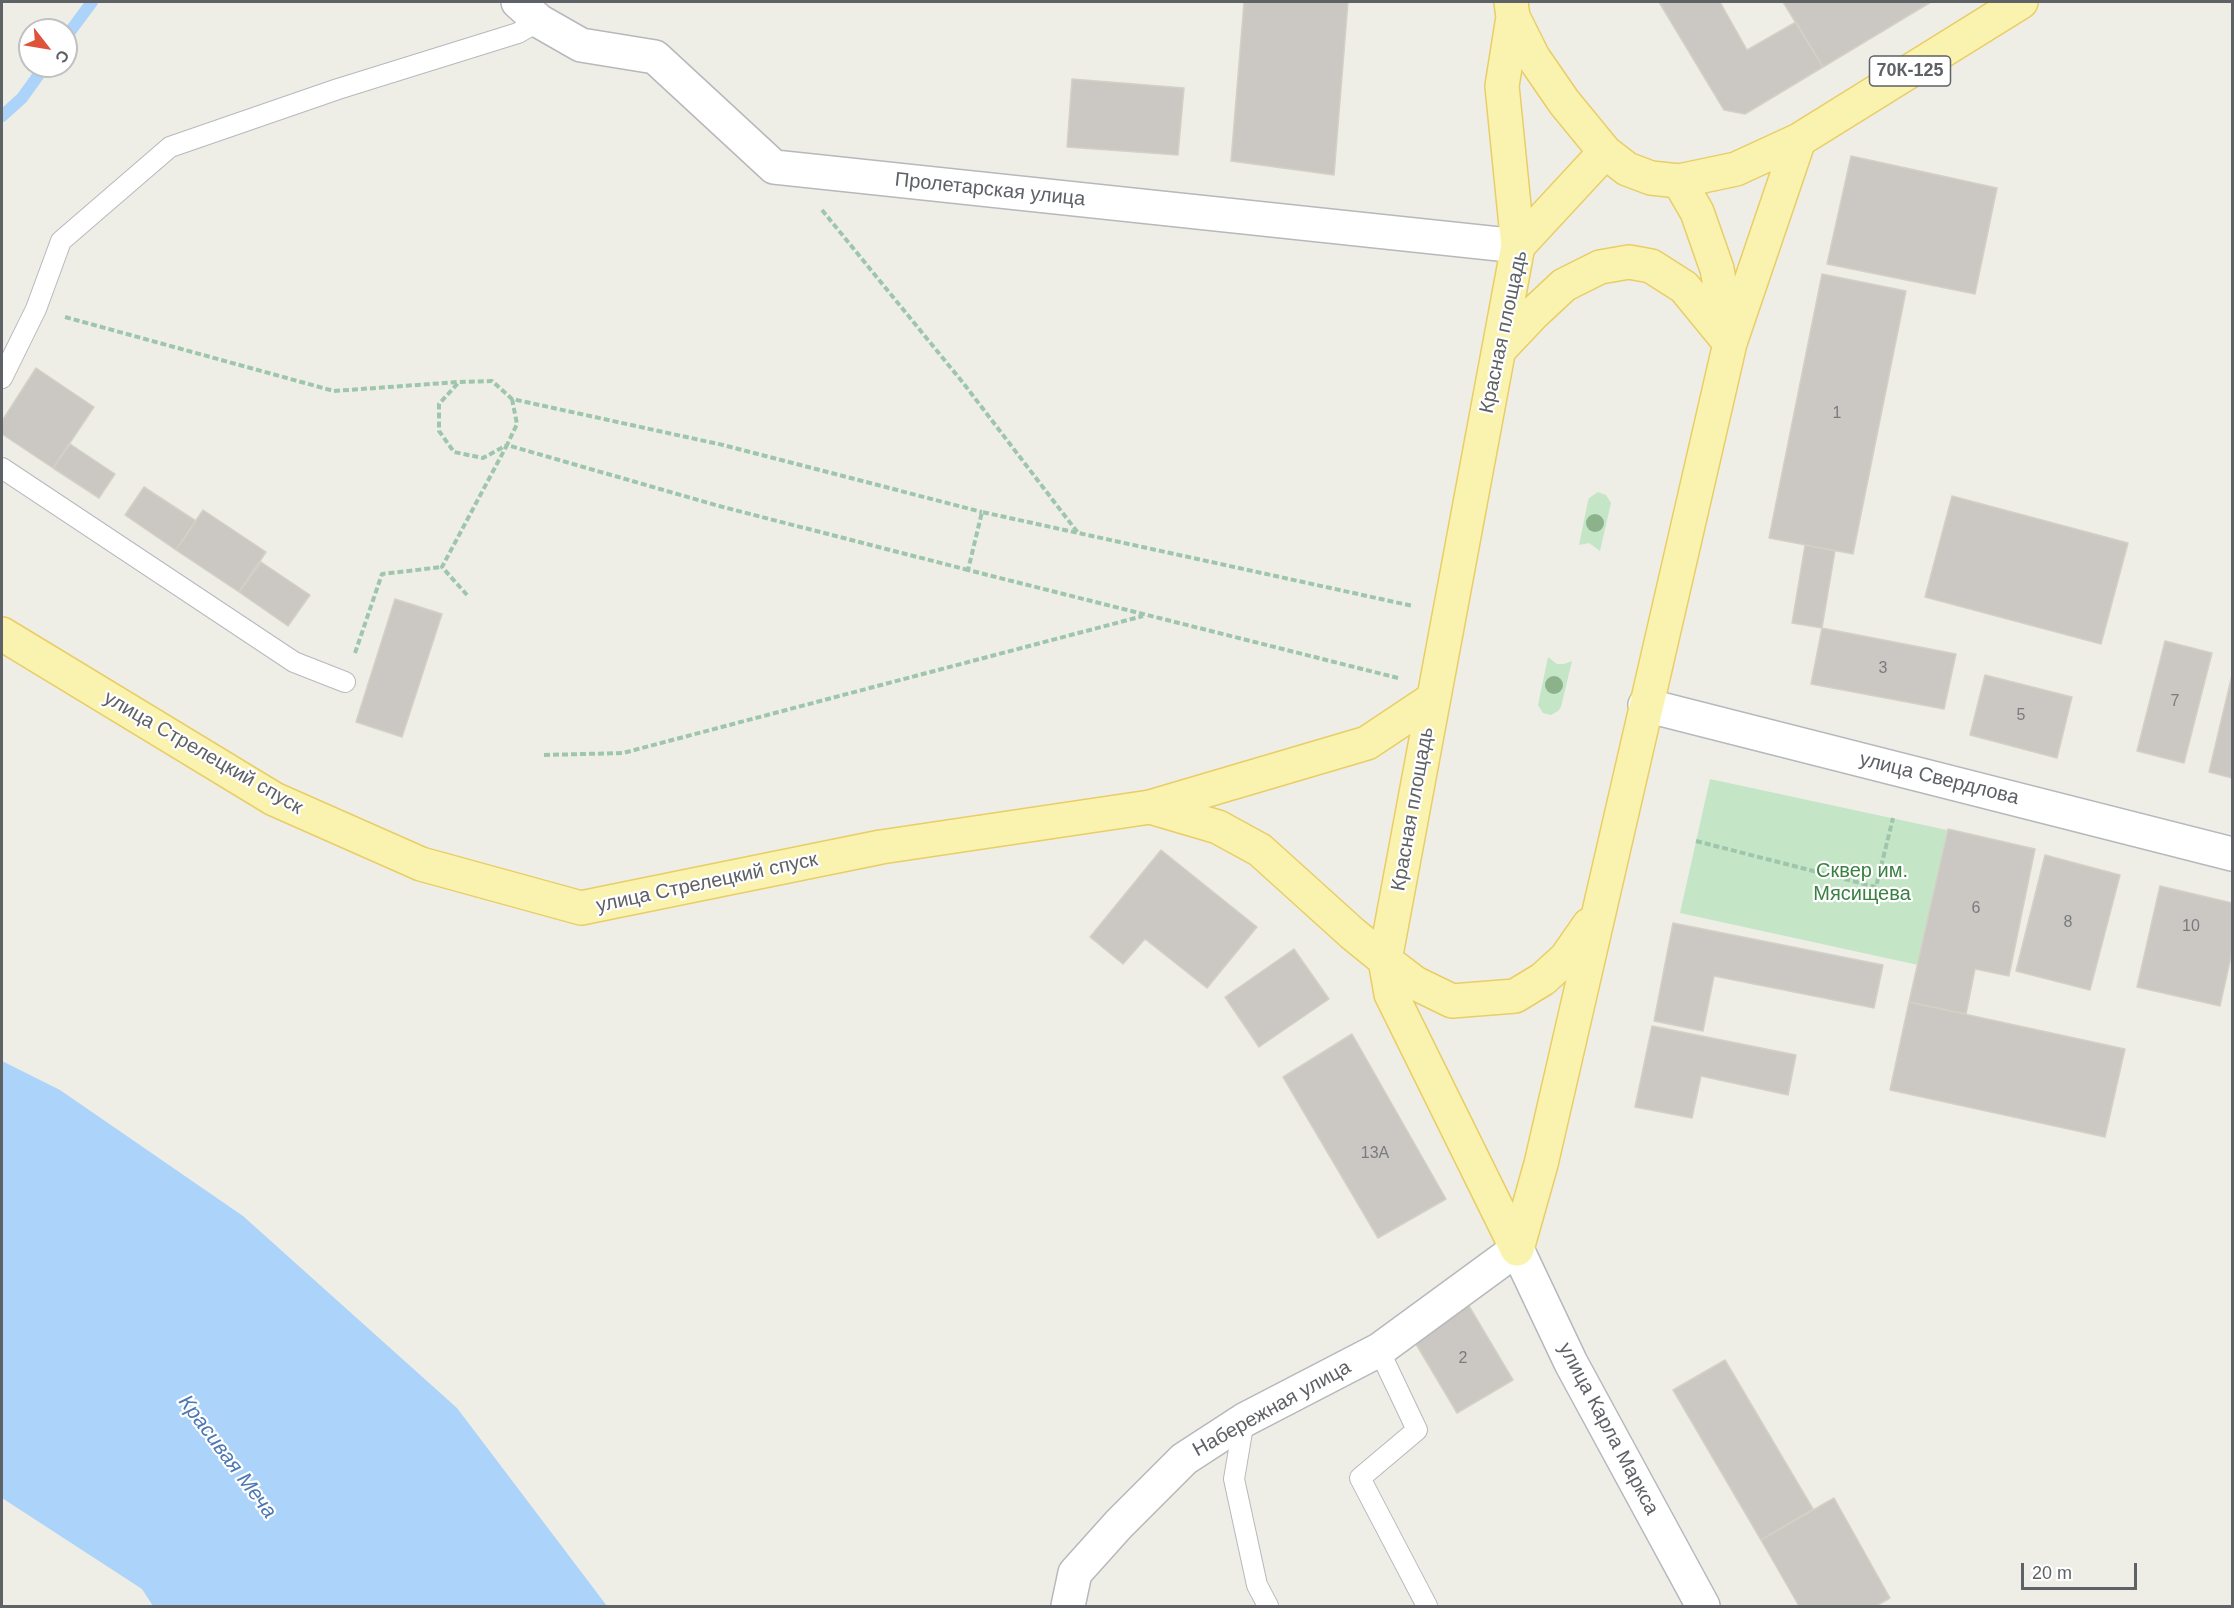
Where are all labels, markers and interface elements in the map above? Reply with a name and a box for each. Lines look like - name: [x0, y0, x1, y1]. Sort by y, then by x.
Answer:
- north arrow: [18, 18, 78, 78]
- text: С: [52, 47, 72, 66]
- road number: 70К-125: [1870, 56, 1950, 86]
- street label: Пролетарская улица: [894, 168, 1086, 212]
- street label: Красная площадь: [1475, 248, 1533, 416]
- house number: 1: [1833, 404, 1841, 424]
- house number: 3: [1879, 659, 1887, 679]
- street label: улица Стрелецкий спуск: [99, 686, 307, 820]
- house number: 7: [2171, 692, 2179, 712]
- house number: 5: [2017, 706, 2025, 726]
- street label: Красная площадь: [1387, 725, 1439, 893]
- street label: улица Свердлова: [1857, 748, 2021, 810]
- street label: улица Стрелецкий спуск: [594, 848, 820, 918]
- park label: Сквер им. Мясищева: [1813, 859, 1911, 906]
- house number: 6: [1972, 899, 1980, 919]
- house number: 8: [2064, 913, 2072, 933]
- house number: 10: [2182, 917, 2200, 937]
- house number: 13А: [1361, 1144, 1389, 1164]
- street label: улица Карла Маркса: [1552, 1339, 1664, 1519]
- house number: 2: [1459, 1349, 1467, 1369]
- street label: Набережная улица: [1189, 1356, 1355, 1462]
- water label: Красивая Меча: [172, 1390, 282, 1524]
- scale bar: [2024, 1551, 2140, 1589]
- text: 20 m: [2032, 1563, 2072, 1583]

